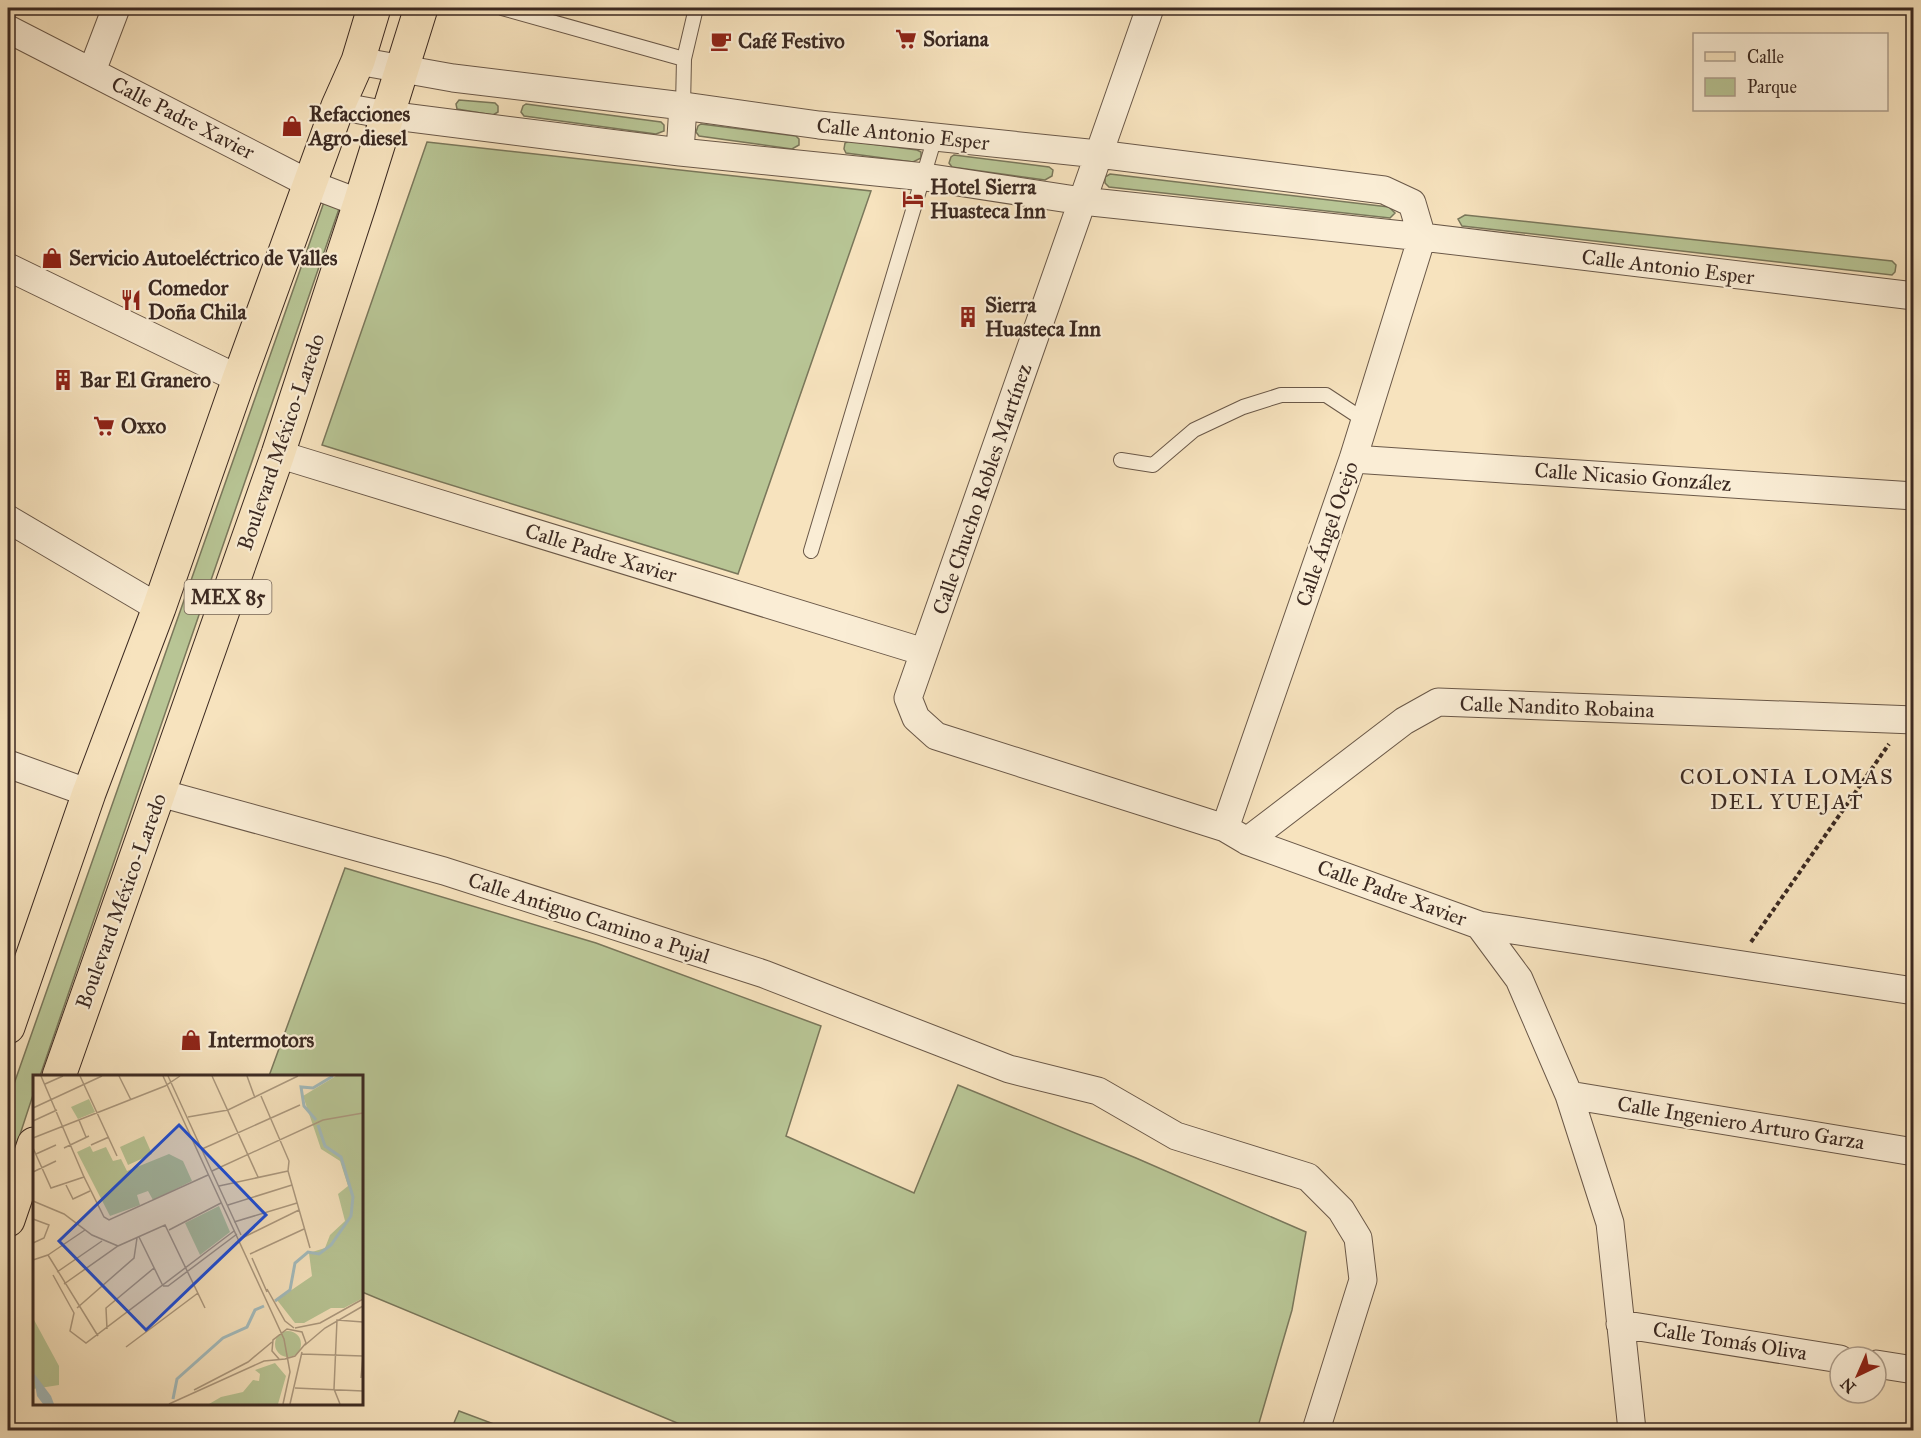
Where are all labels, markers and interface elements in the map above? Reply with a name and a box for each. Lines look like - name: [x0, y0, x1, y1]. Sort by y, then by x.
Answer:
- place label: Soriana: [923, 26, 990, 52]
- supermarket icon: Soriana: [894, 27, 918, 51]
- place label: Café Festivo: [738, 28, 845, 54]
- cafe icon: Café Festivo: [709, 29, 733, 53]
- legend: [1693, 33, 1888, 111]
- text: Calle: [1747, 46, 1784, 68]
- street label: Calle Padre Xavier: [107, 71, 259, 165]
- text: Parque: [1747, 76, 1797, 99]
- place label: Refacciones Agro-diesel: [307, 101, 411, 151]
- street label: Calle Antonio Esper: [815, 112, 991, 156]
- shop icon: Refacciones Agro-diesel: [280, 114, 304, 138]
- place label: Hotel Sierra Huasteca Inn: [930, 174, 1046, 224]
- hotel icon: Hotel Sierra Huasteca Inn: [901, 187, 925, 211]
- street label: Calle Antonio Esper: [1580, 244, 1756, 290]
- place label: Servicio Autoeléctrico de Valles: [69, 245, 338, 271]
- shop icon: Servicio Autoeléctrico de Valles: [40, 246, 64, 270]
- place label: Comedor Doña Chila: [148, 275, 248, 325]
- restaurant icon: Comedor Doña Chila: [119, 288, 143, 312]
- place label: Sierra Huasteca Inn: [985, 292, 1101, 342]
- building icon: Sierra Huasteca Inn: [956, 305, 980, 329]
- street label: Boulevard México-Laredo: [232, 330, 330, 554]
- street label: Calle Chucho Robles Martínez: [927, 360, 1037, 618]
- place label: Bar El Granero: [80, 367, 211, 393]
- building icon: Bar El Granero: [51, 368, 75, 392]
- place label: Oxxo: [121, 413, 166, 439]
- supermarket icon: Oxxo: [92, 414, 116, 438]
- street label: Calle Nicasio González: [1534, 457, 1733, 497]
- street label: Calle Ángel Ocejo: [1290, 458, 1364, 610]
- street label: Calle Padre Xavier: [522, 518, 680, 588]
- road number: MEX 85: [184, 580, 272, 614]
- street label: Calle Nandito Robaina: [1459, 691, 1655, 723]
- district label: COLONIA LOMAS DEL YUEJAT: [1680, 763, 1894, 815]
- street label: Boulevard México-Laredo: [70, 789, 172, 1012]
- street label: Calle Padre Xavier: [1314, 854, 1470, 932]
- street label: Calle Antiguo Camino a Pujal: [465, 867, 713, 969]
- place label: Intermotors: [208, 1027, 315, 1053]
- shop icon: Intermotors: [179, 1028, 203, 1052]
- inset map: [33, 1075, 363, 1405]
- street label: Calle Ingeniero Arturo Garza: [1616, 1091, 1867, 1155]
- street label: Calle Tomás Oliva: [1651, 1316, 1809, 1366]
- north arrow: [1828, 1345, 1888, 1405]
- text: N: [1836, 1374, 1859, 1397]

